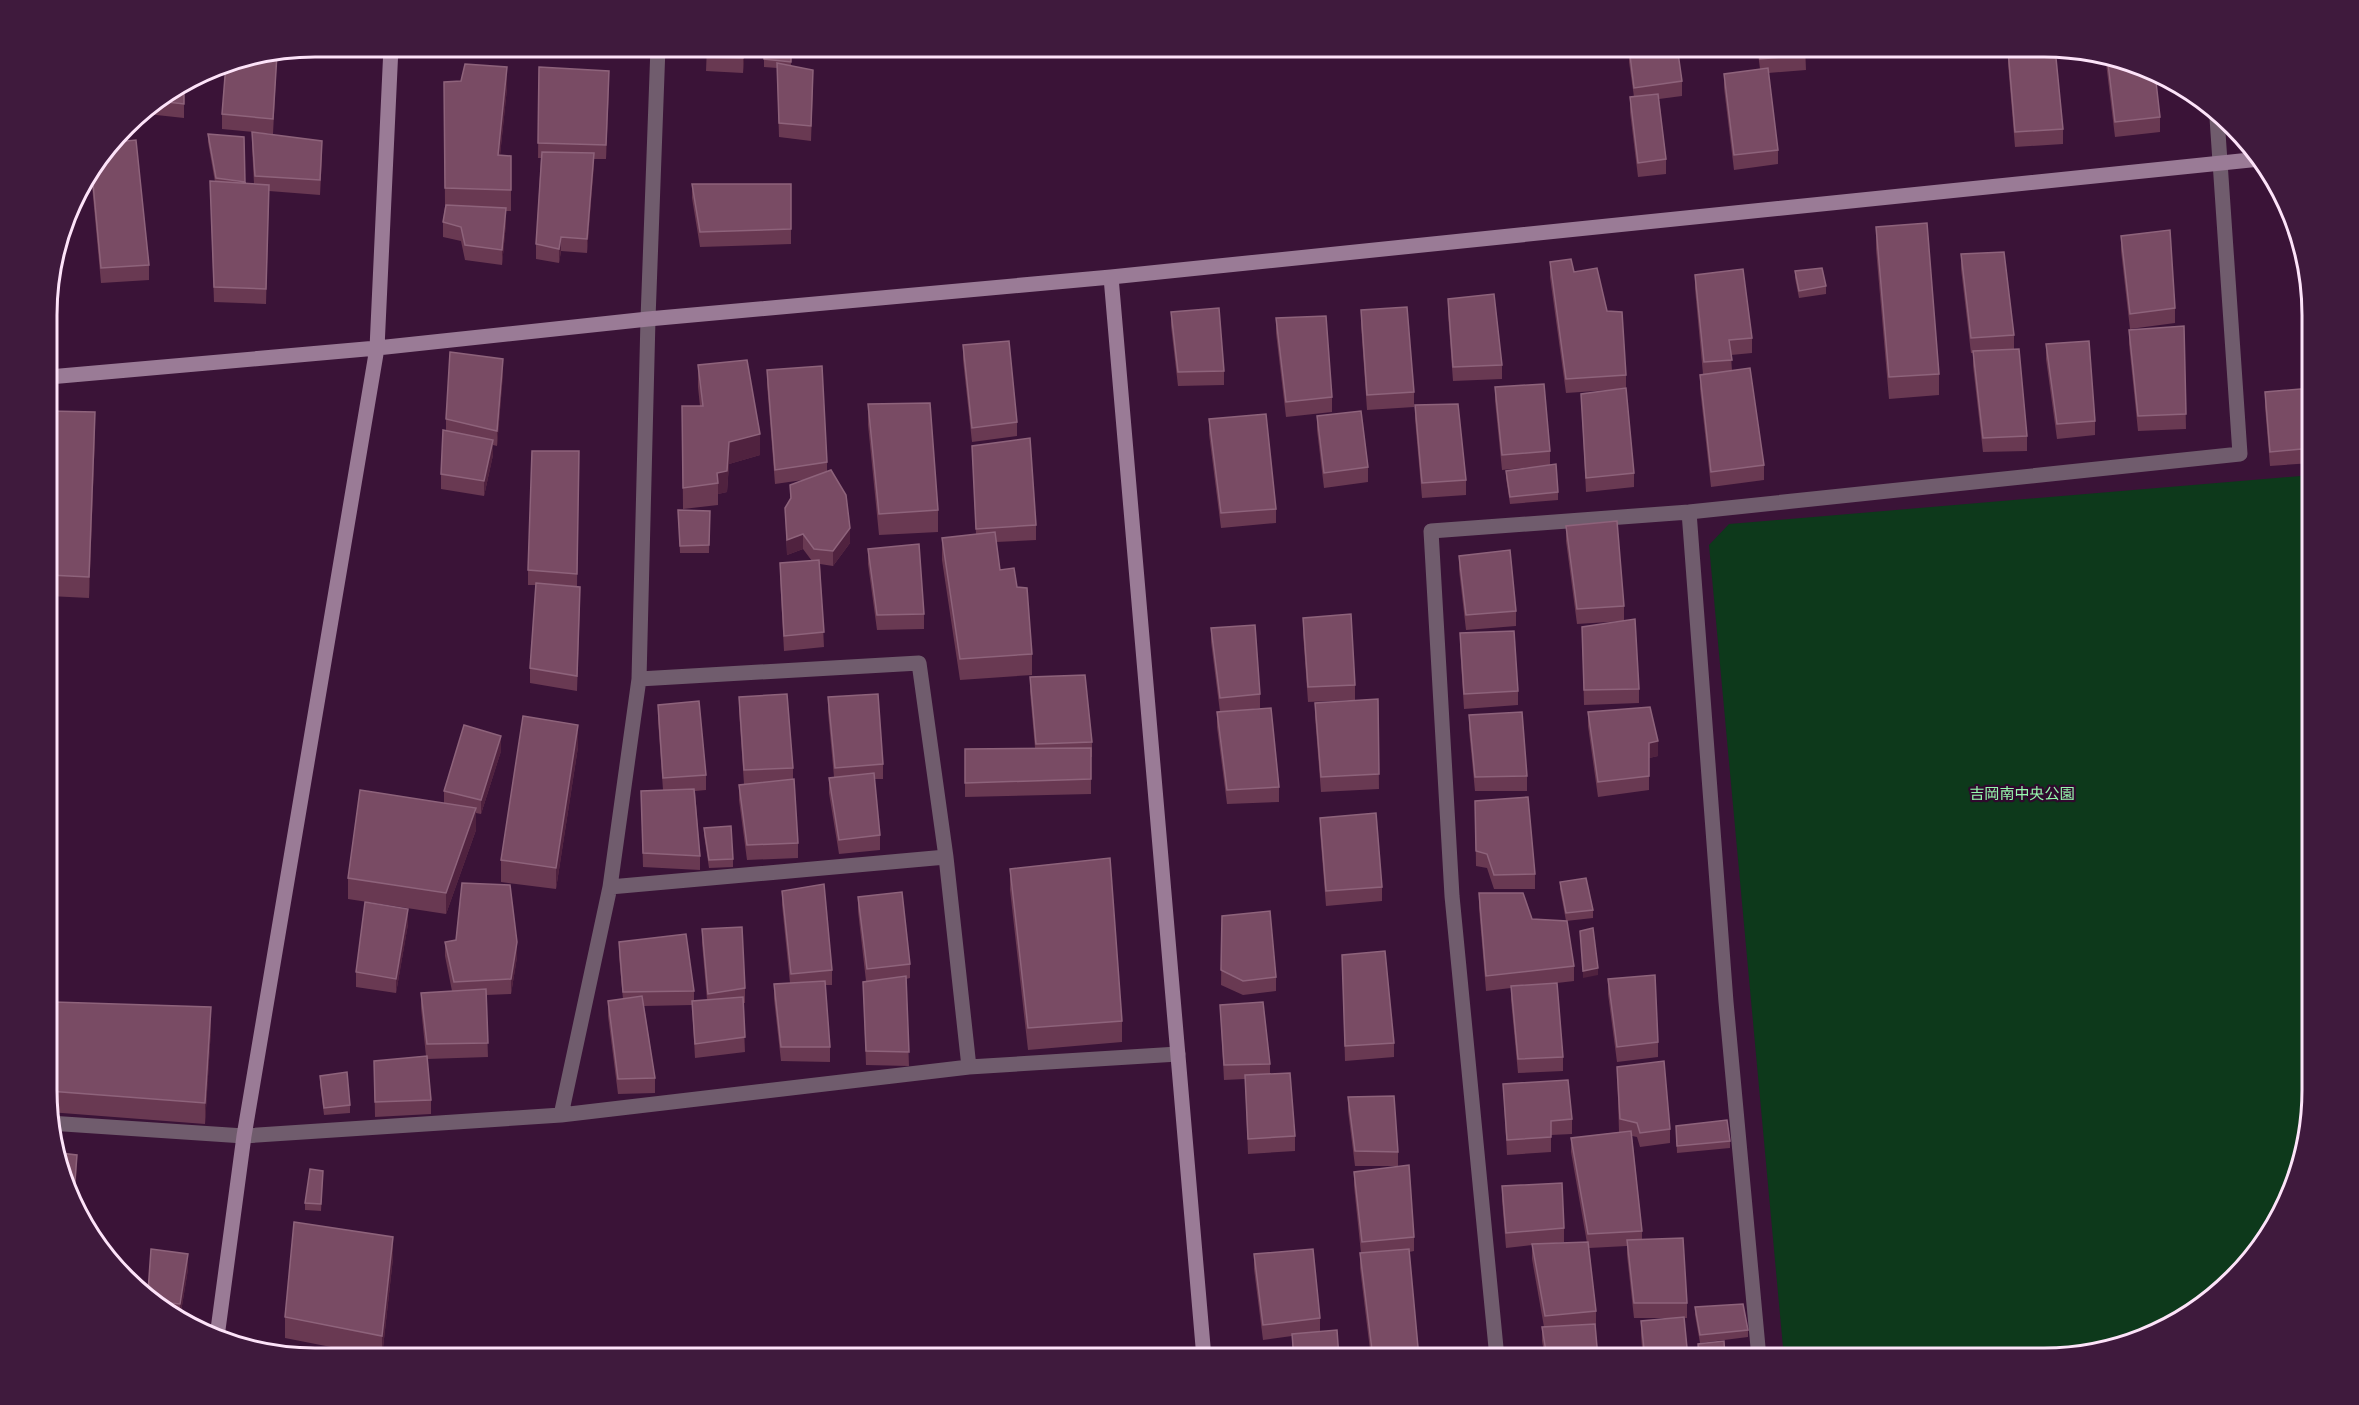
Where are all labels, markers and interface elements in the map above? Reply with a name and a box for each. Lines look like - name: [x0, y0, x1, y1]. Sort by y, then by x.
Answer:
- park label: 吉岡南中央公園: [1969, 785, 2075, 803]

